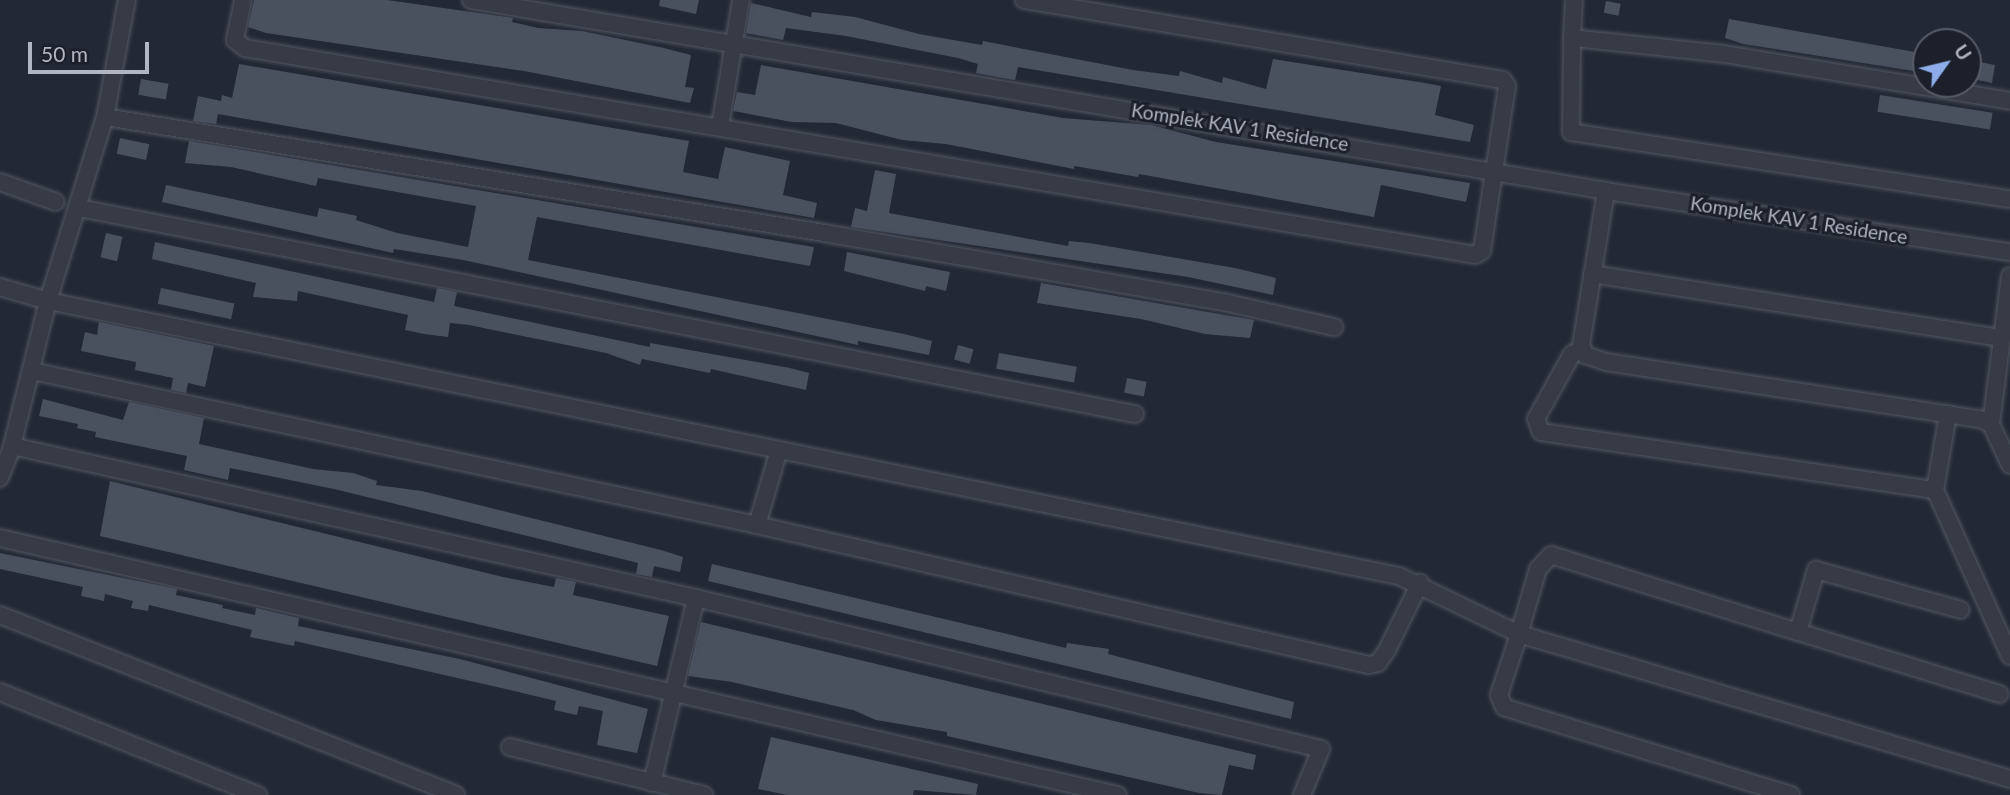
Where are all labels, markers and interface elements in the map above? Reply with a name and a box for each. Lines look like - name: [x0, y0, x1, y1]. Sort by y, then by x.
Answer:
- scale bar: [32, 28, 152, 72]
- north arrow: [1912, 28, 1982, 98]
- text: U: [1950, 40, 1977, 64]
- text: 50 m: [41, 41, 88, 66]
- street label: Komplek KAV 1 Residence: [1129, 99, 1351, 155]
- street label: Komplek KAV 1 Residence: [1688, 192, 1910, 248]

